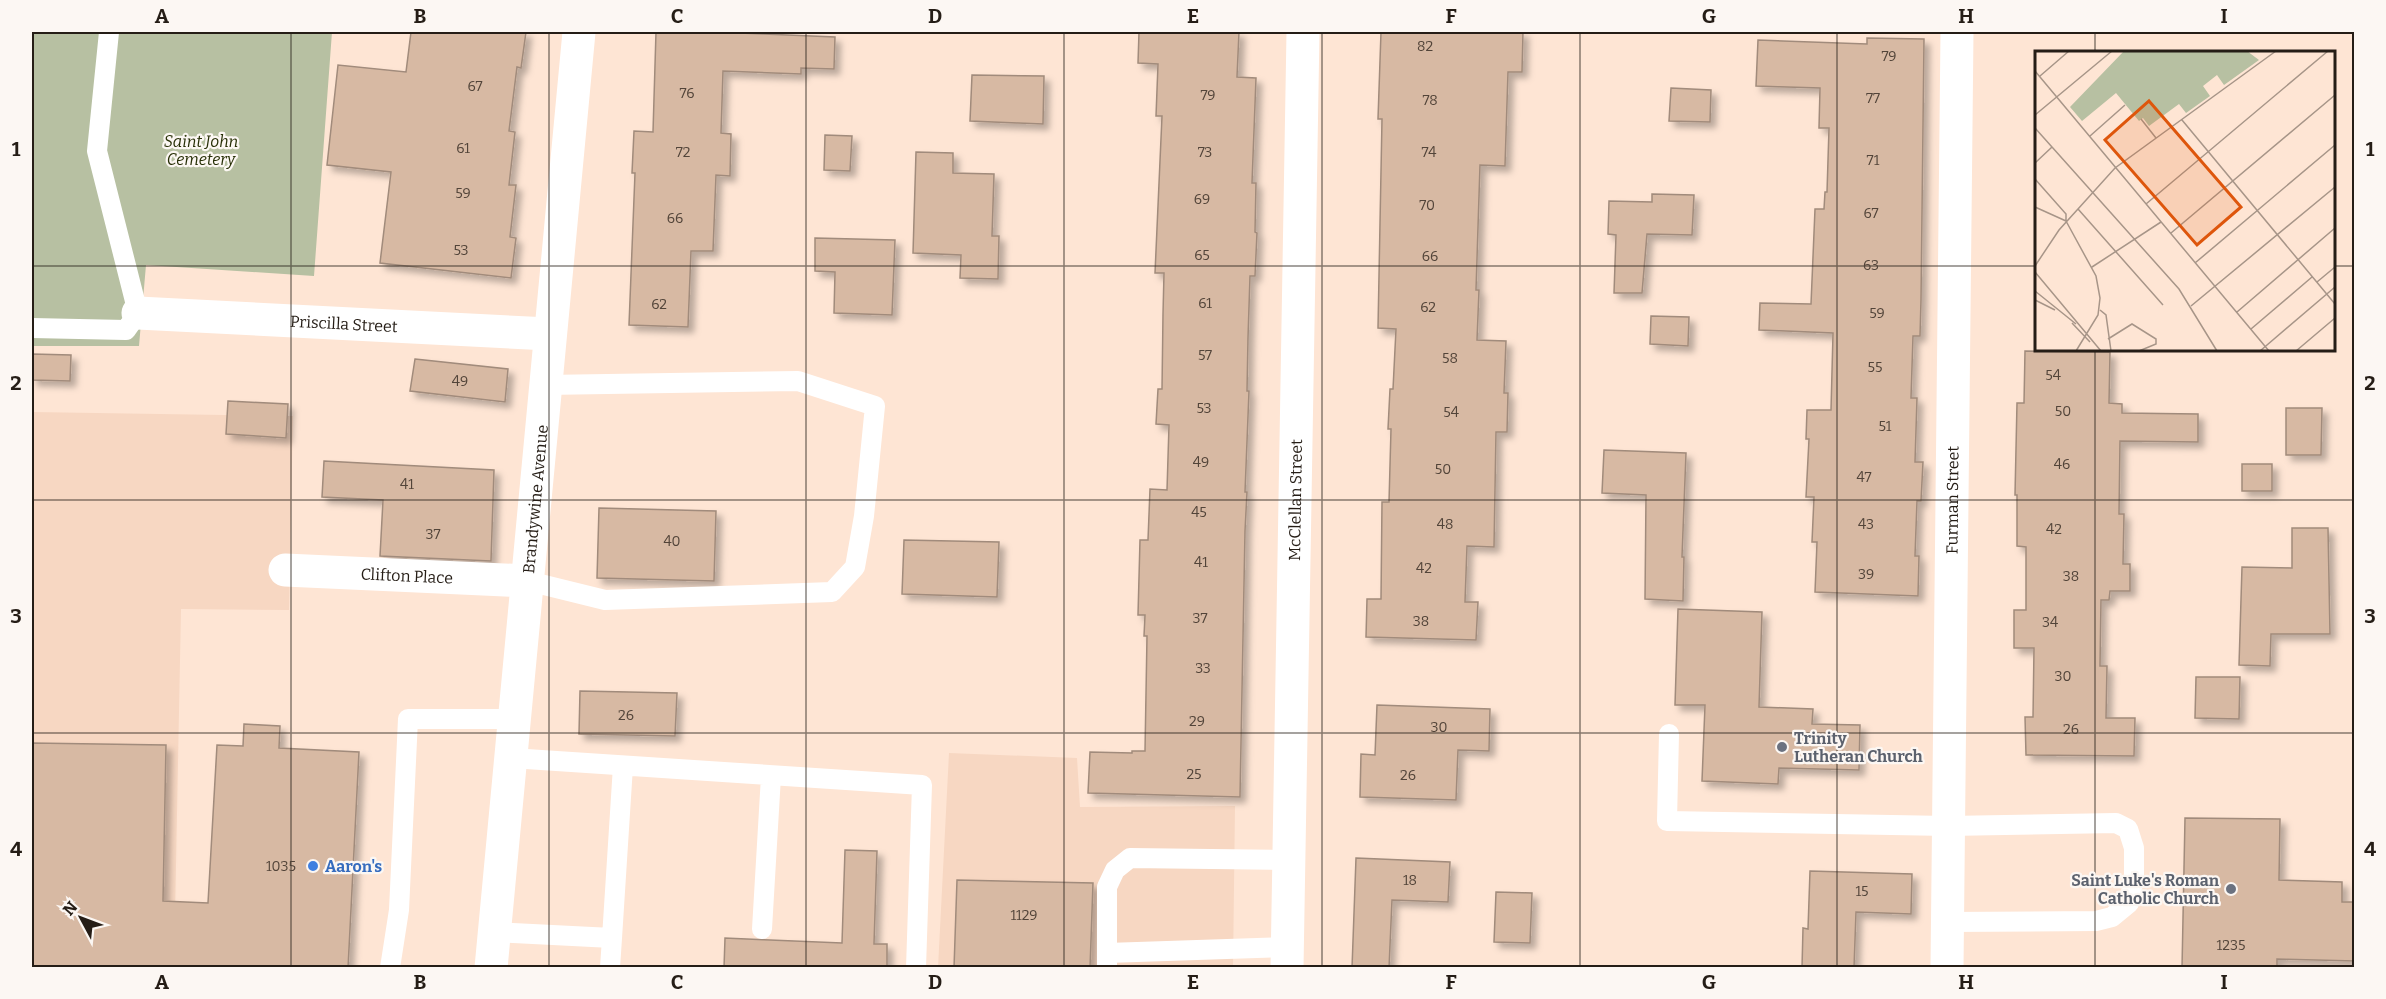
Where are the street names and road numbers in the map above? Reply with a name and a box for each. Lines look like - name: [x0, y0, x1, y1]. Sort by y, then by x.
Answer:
- street label: Priscilla Street: [289, 311, 398, 336]
- street label: Brandywine Avenue: [519, 424, 552, 574]
- street label: McClellan Street: [1284, 439, 1306, 561]
- street label: Furman Street: [1942, 446, 1962, 554]
- street label: Clifton Place: [360, 564, 453, 587]

